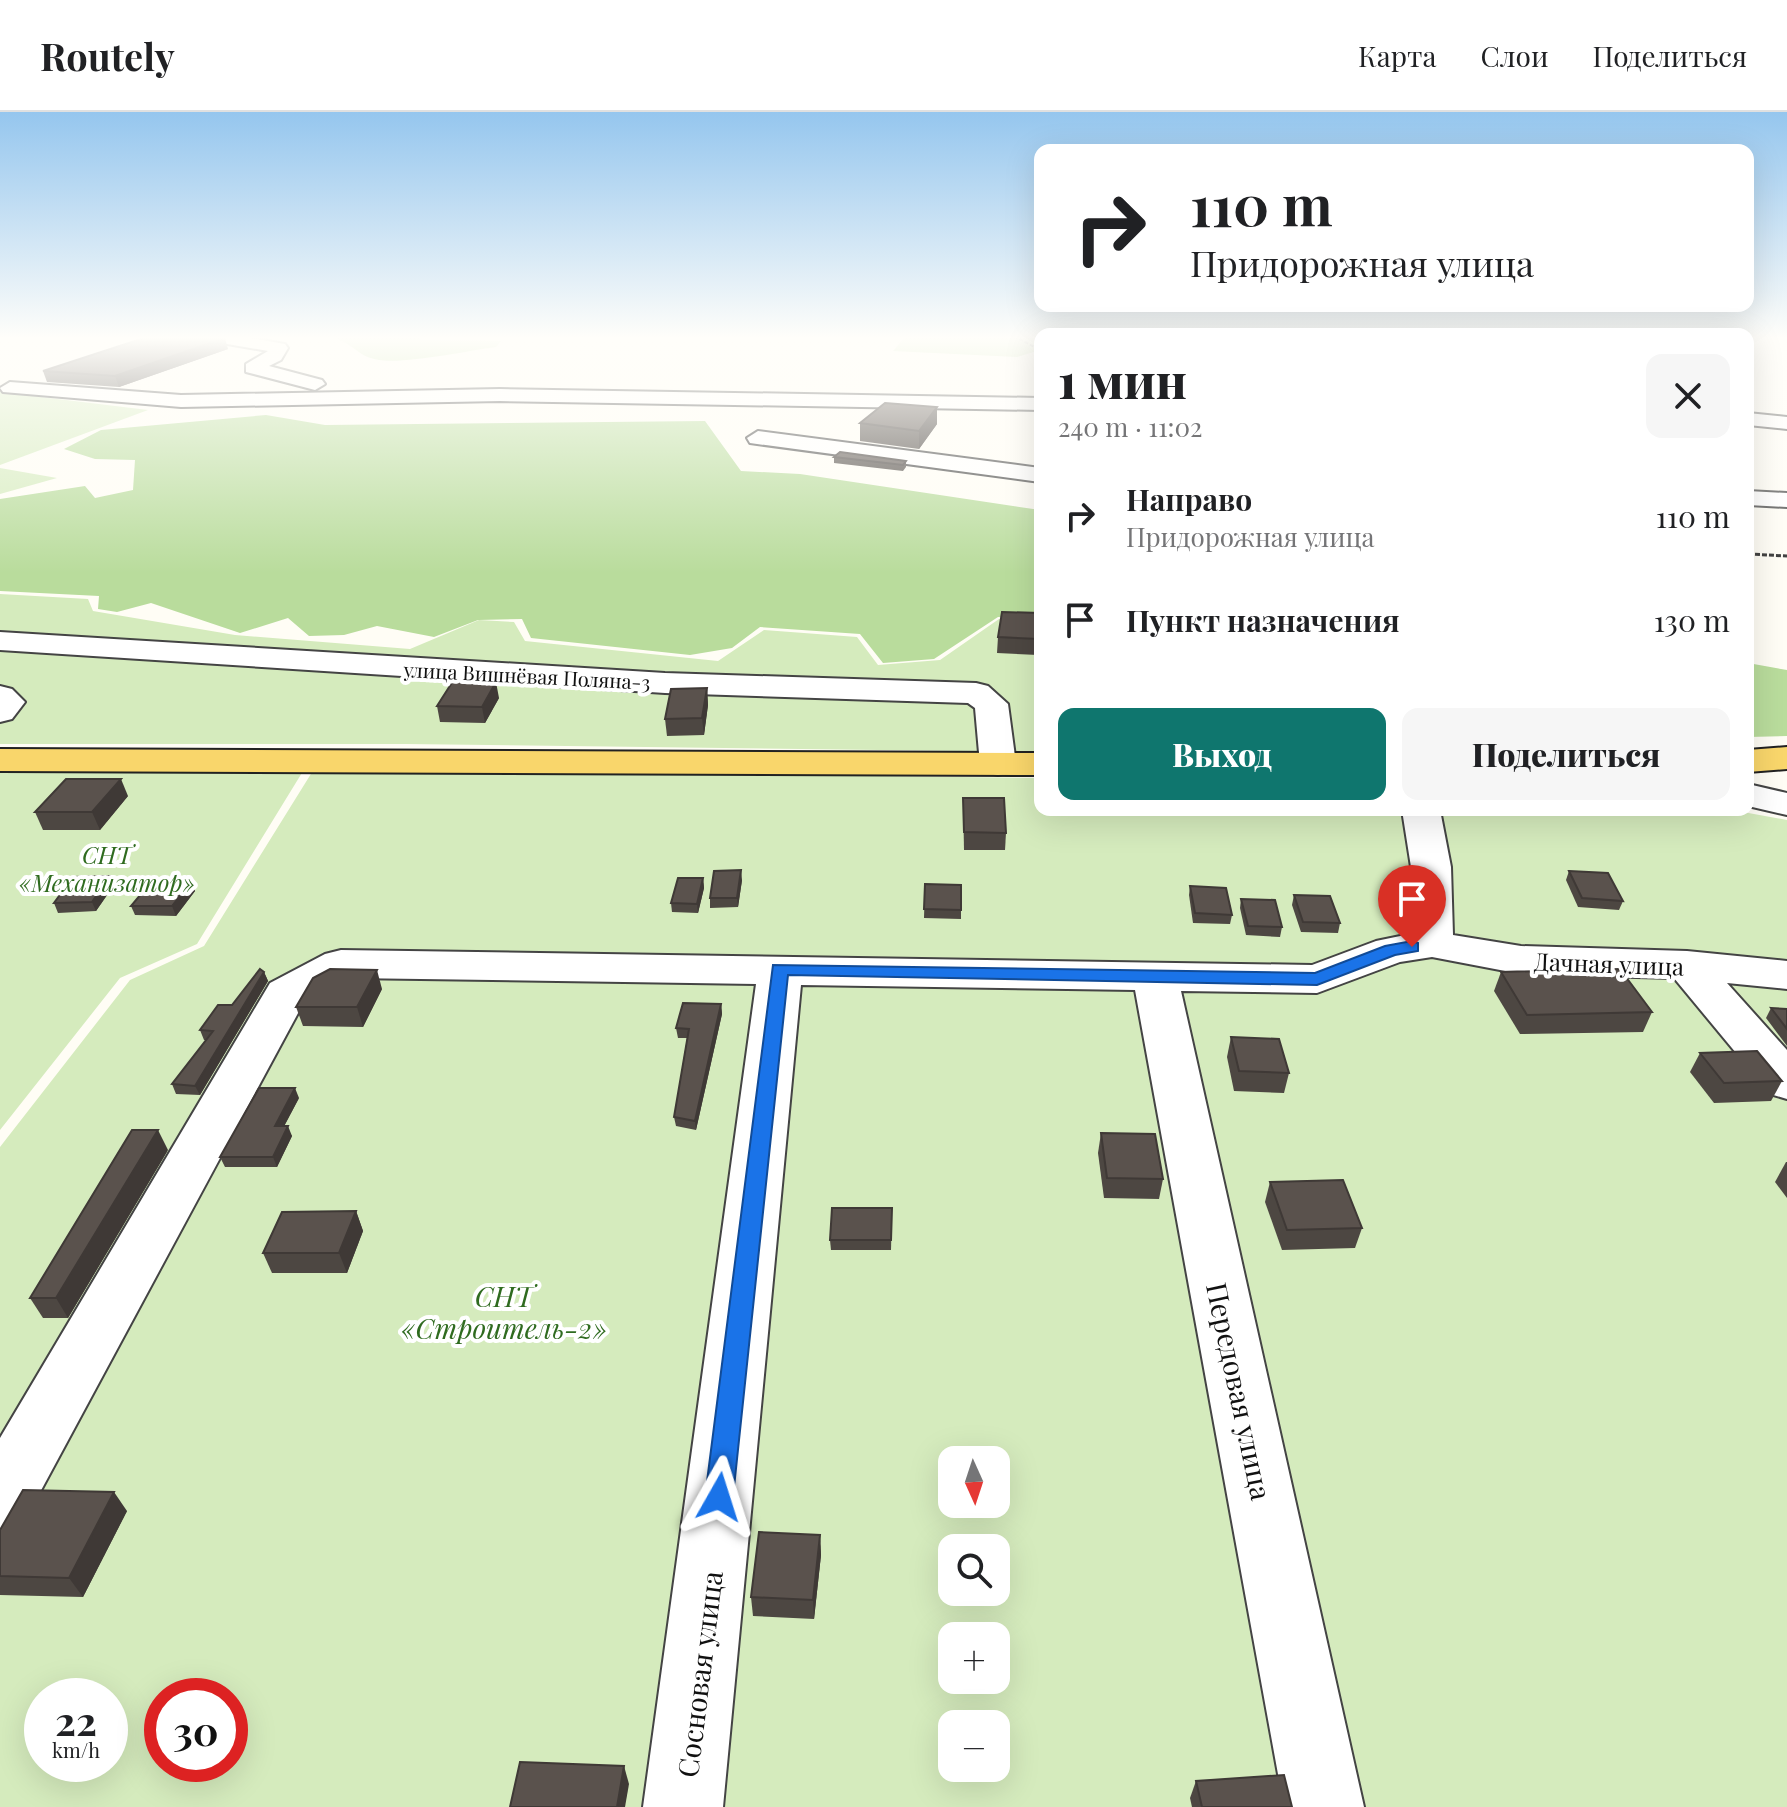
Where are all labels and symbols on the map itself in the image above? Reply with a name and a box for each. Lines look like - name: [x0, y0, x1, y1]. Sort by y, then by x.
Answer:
- street label: улица Вишнёвая Поляна-3: [402, 655, 651, 695]
- park label: СНТ «Механизатор»: [19, 838, 195, 898]
- pin: [1378, 865, 1446, 947]
- street label: Дачная улица: [1533, 944, 1685, 982]
- park label: СНТ «Строитель-2»: [401, 1277, 607, 1346]
- street label: Передовая улица: [1199, 1279, 1281, 1503]
- north arrow: [938, 1446, 1010, 1518]
- position arrow: [677, 1455, 761, 1539]
- street label: Сосновая улица: [668, 1569, 730, 1779]
- speed limit sign: 30: [144, 1678, 248, 1782]

